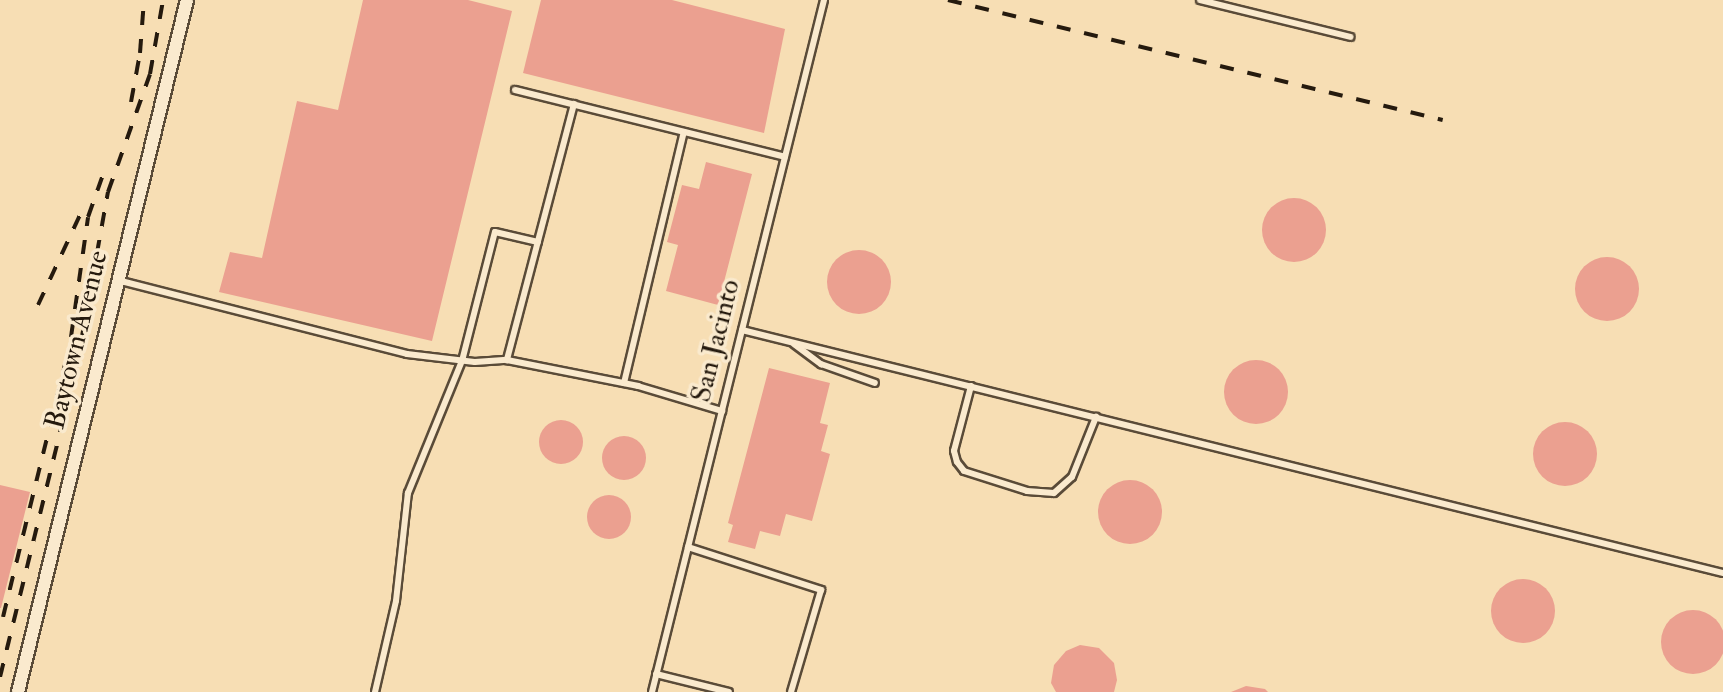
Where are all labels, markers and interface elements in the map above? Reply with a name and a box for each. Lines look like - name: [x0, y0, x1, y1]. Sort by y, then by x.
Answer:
- street label: Baytown Avenue: [39, 247, 115, 433]
- street label: San Jacinto: [685, 276, 747, 406]

